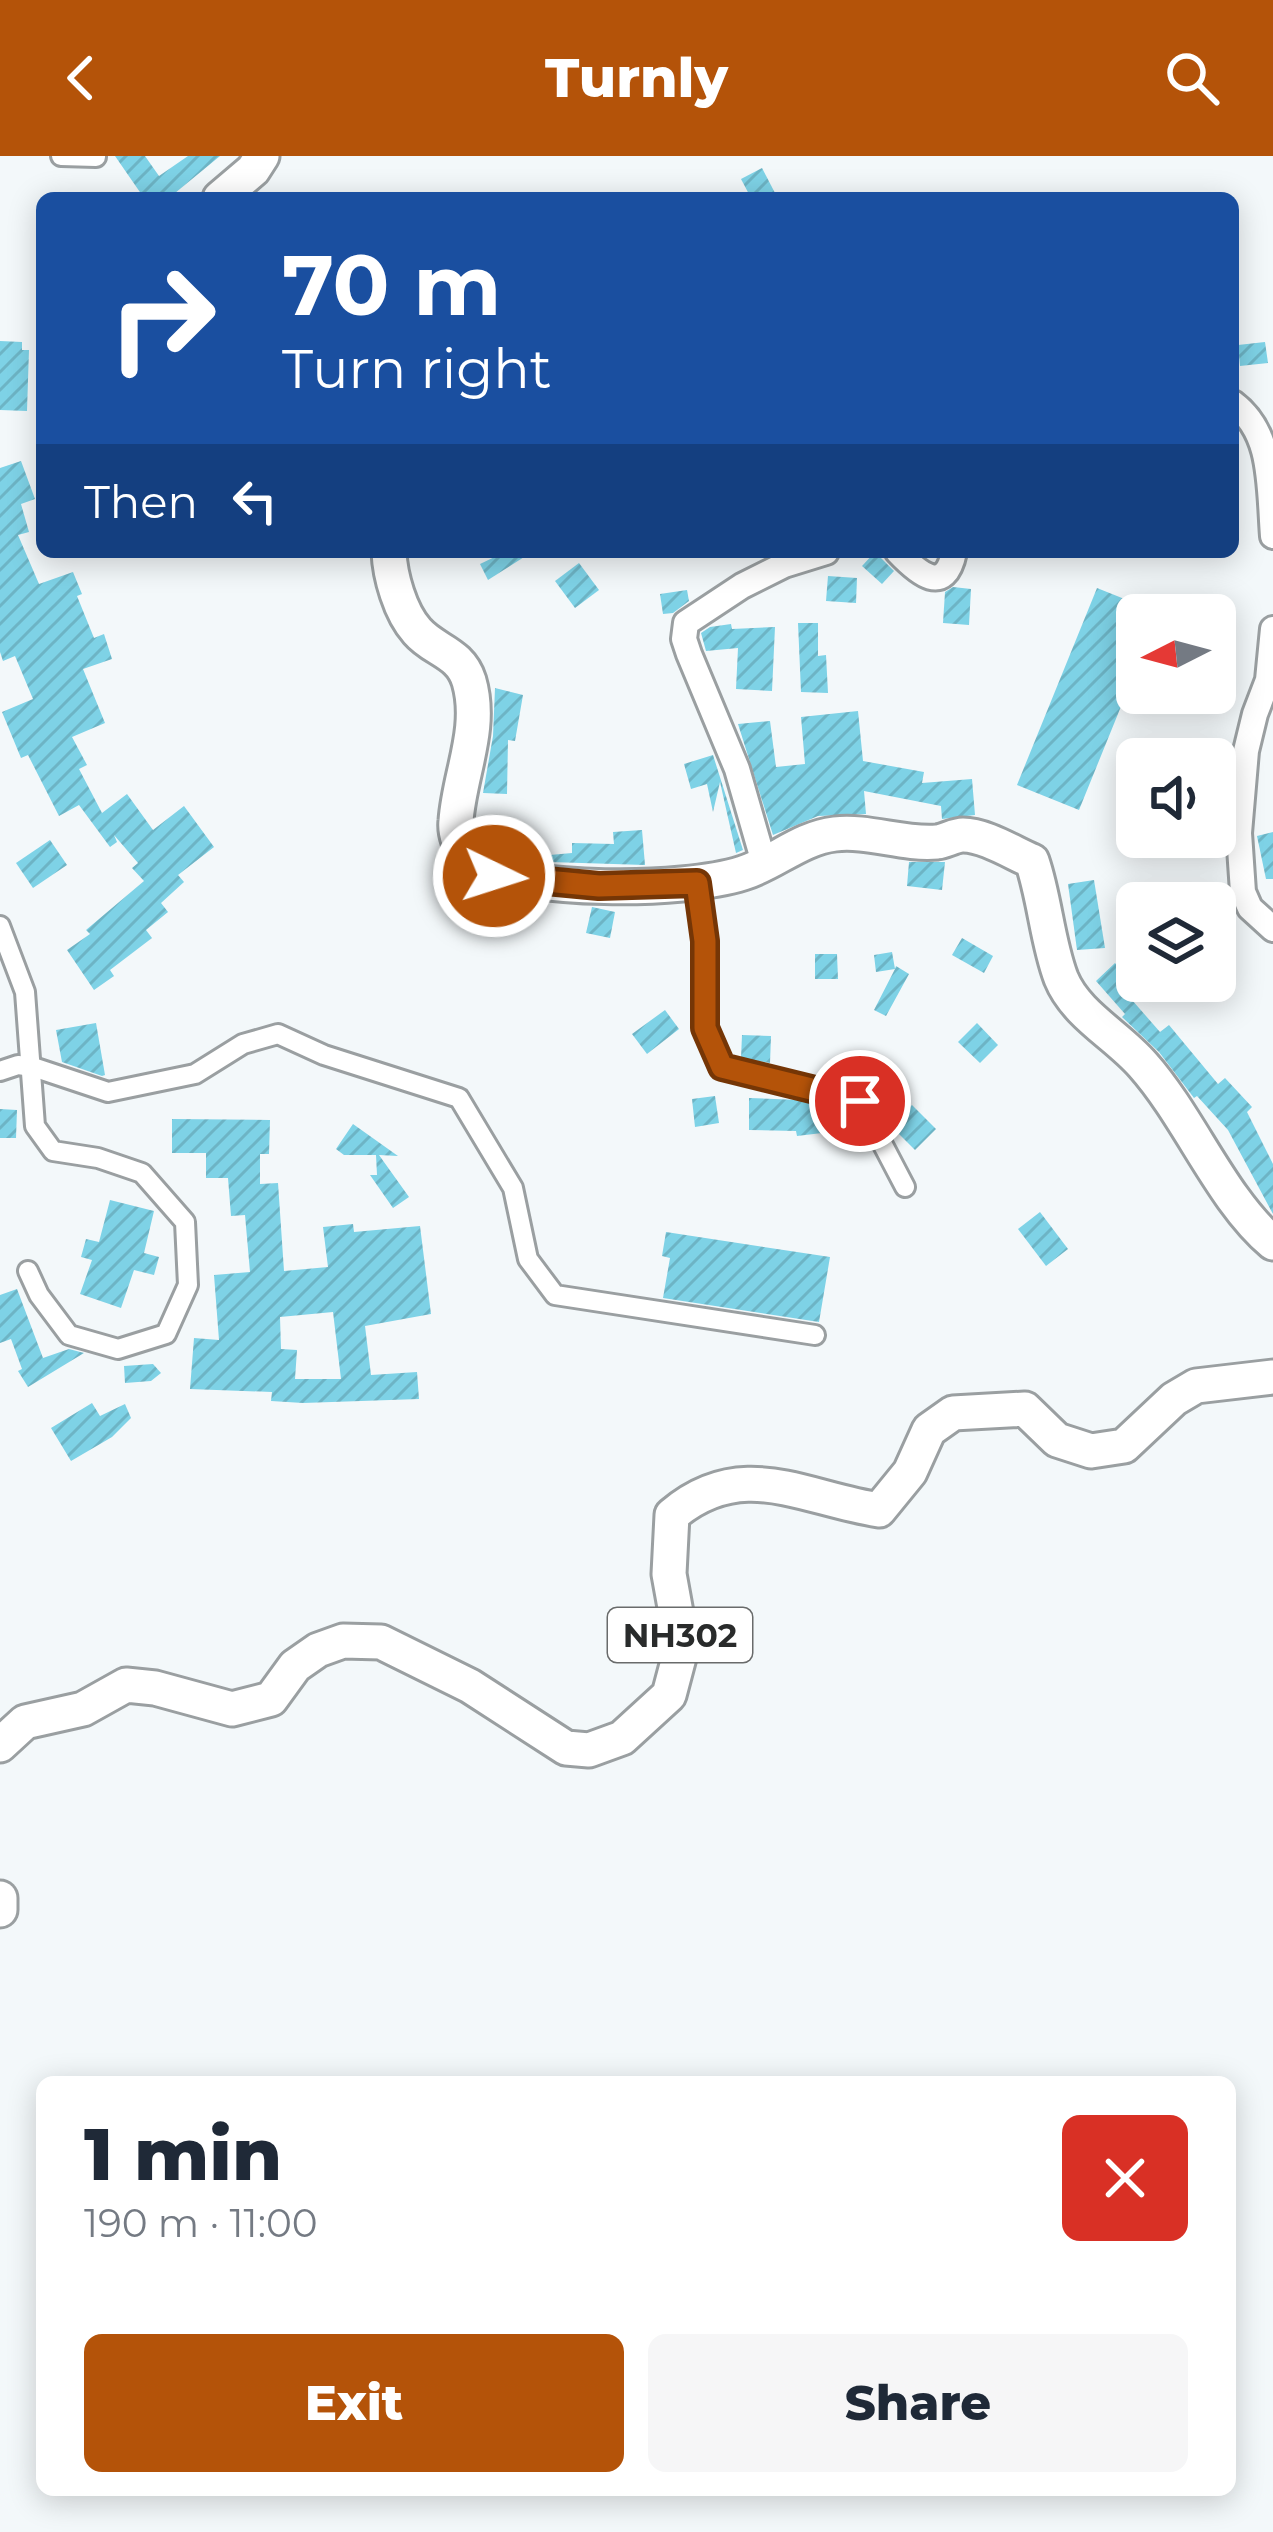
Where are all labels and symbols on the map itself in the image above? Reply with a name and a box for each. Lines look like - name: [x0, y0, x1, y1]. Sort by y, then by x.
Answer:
- north arrow: [1116, 594, 1236, 714]
- position arrow: [431, 813, 557, 939]
- pin: [809, 1050, 911, 1152]
- road number: NH302: [608, 1608, 752, 1662]

